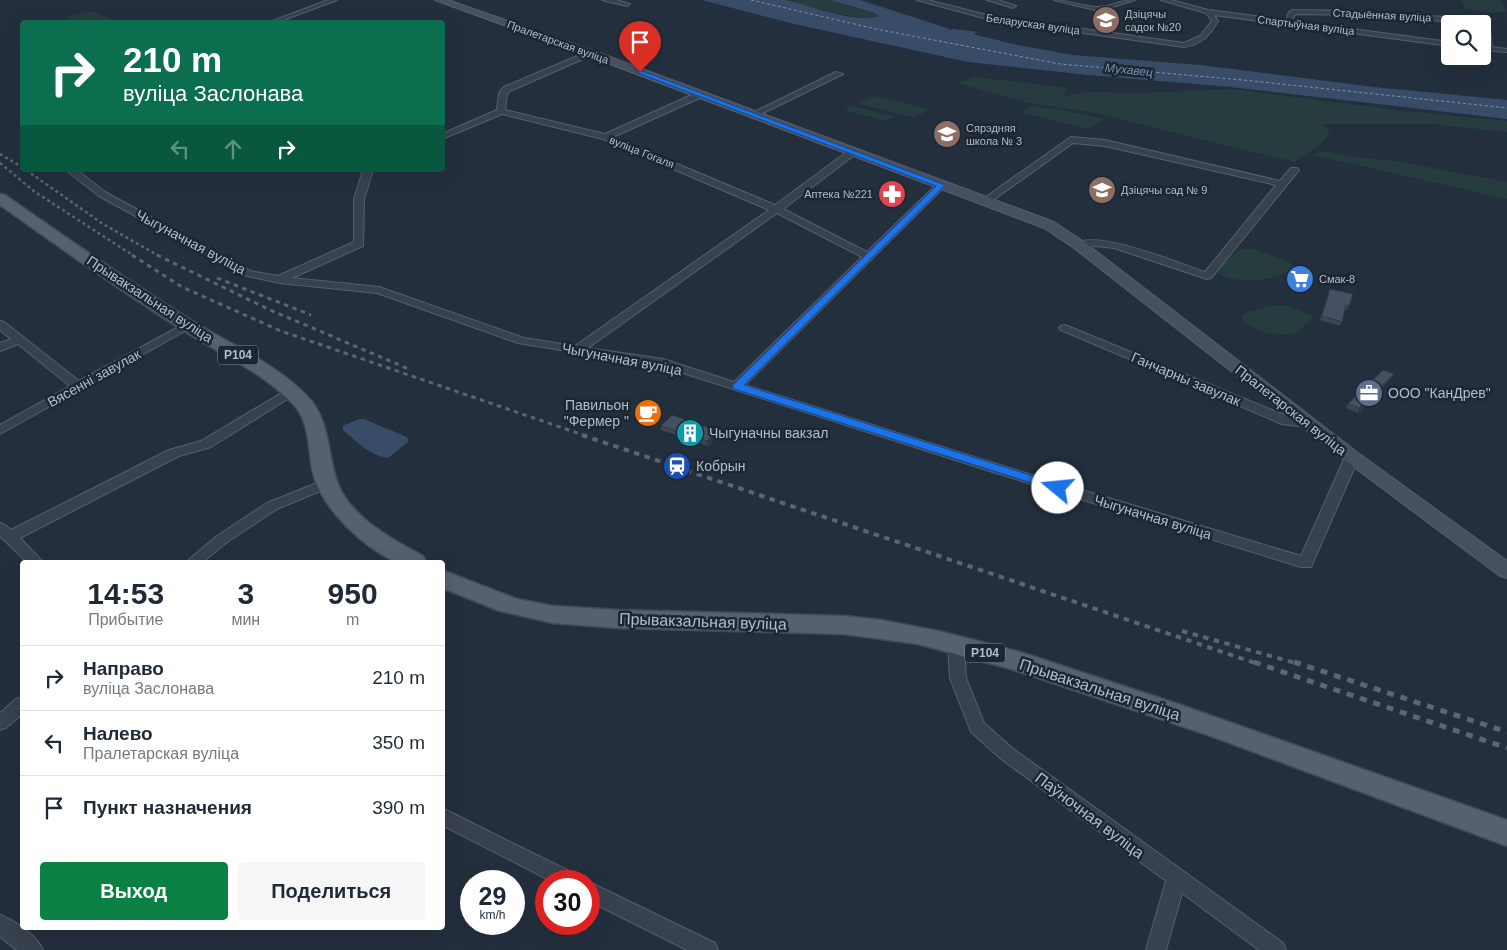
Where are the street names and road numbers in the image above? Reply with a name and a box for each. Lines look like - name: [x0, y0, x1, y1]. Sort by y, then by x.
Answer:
- street label: Стадыённая вуліца: [1332, 6, 1433, 24]
- street label: Беларуская вуліца: [985, 11, 1082, 37]
- street label: Спартыўная вуліца: [1257, 13, 1356, 37]
- street label: Пралетарская вуліца: [506, 18, 611, 66]
- street label: вуліца Гогаля: [608, 134, 676, 170]
- street label: Чыгуначная вуліца: [133, 206, 249, 278]
- street label: Прывакзальная вуліца: [84, 252, 216, 346]
- street label: Чыгуначная вуліца: [561, 340, 684, 379]
- street label: Вясенні завулак: [45, 345, 144, 410]
- road number: Р104: [218, 346, 258, 364]
- street label: Ганчарны завулак: [1129, 349, 1244, 410]
- street label: Пралетарская вуліца: [1232, 362, 1350, 458]
- street label: Чыгуначная вуліца: [1092, 492, 1214, 543]
- street label: Прывакзальная вуліца: [619, 610, 787, 633]
- road number: Р104: [965, 644, 1005, 662]
- street label: Прывакзальная вуліца: [1017, 655, 1182, 724]
- street label: Паўночная вуліца: [1032, 769, 1147, 862]

